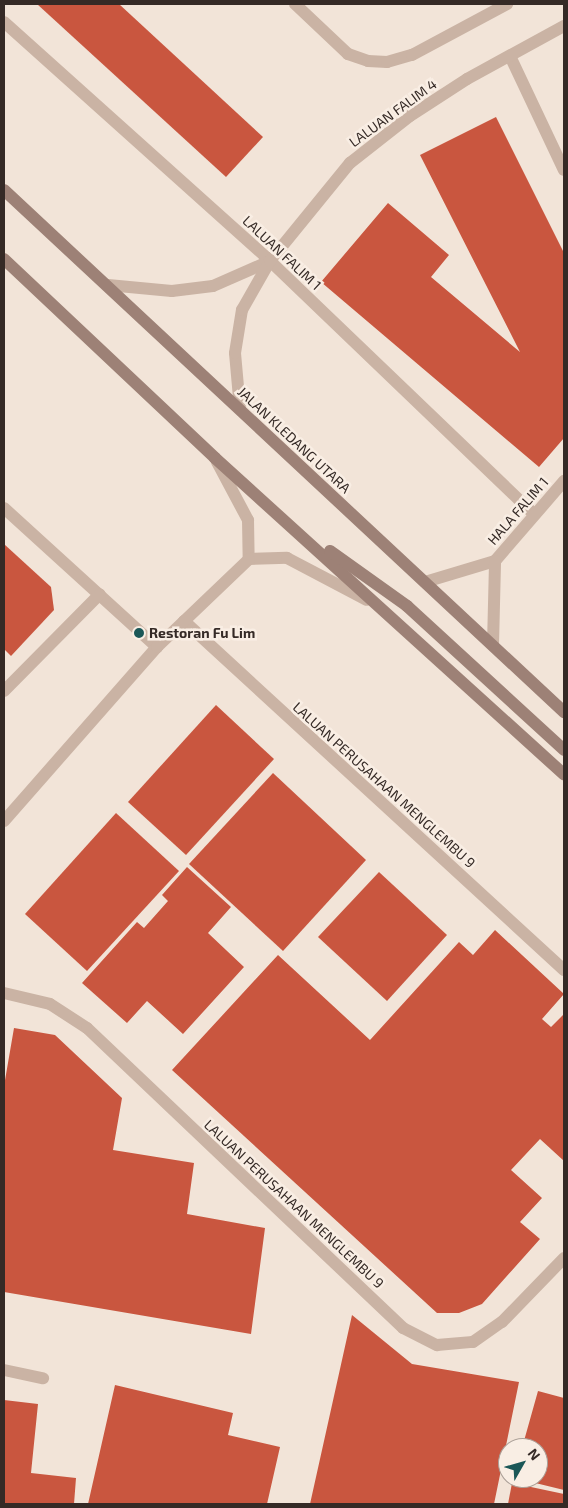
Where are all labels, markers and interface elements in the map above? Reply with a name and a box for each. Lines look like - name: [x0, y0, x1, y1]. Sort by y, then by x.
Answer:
- street label: LALUAN FALIM 4: [346, 76, 440, 150]
- street label: LALUAN FALIM 1: [239, 212, 325, 294]
- street label: JALAN KLEDANG UTARA: [234, 383, 354, 497]
- street label: HALA FALIM 1: [484, 474, 552, 548]
- place label: Restoran Fu Lim: [149, 625, 255, 641]
- marker: Restoran Fu Lim: [133, 627, 145, 639]
- street label: LALUAN PERUSAHAAN MENGLEMBU 9: [289, 699, 479, 871]
- street label: LALUAN PERUSAHAAN MENGLEMBU 9: [201, 1116, 387, 1292]
- north arrow: [498, 1438, 548, 1488]
- text: N: [525, 1445, 544, 1463]

